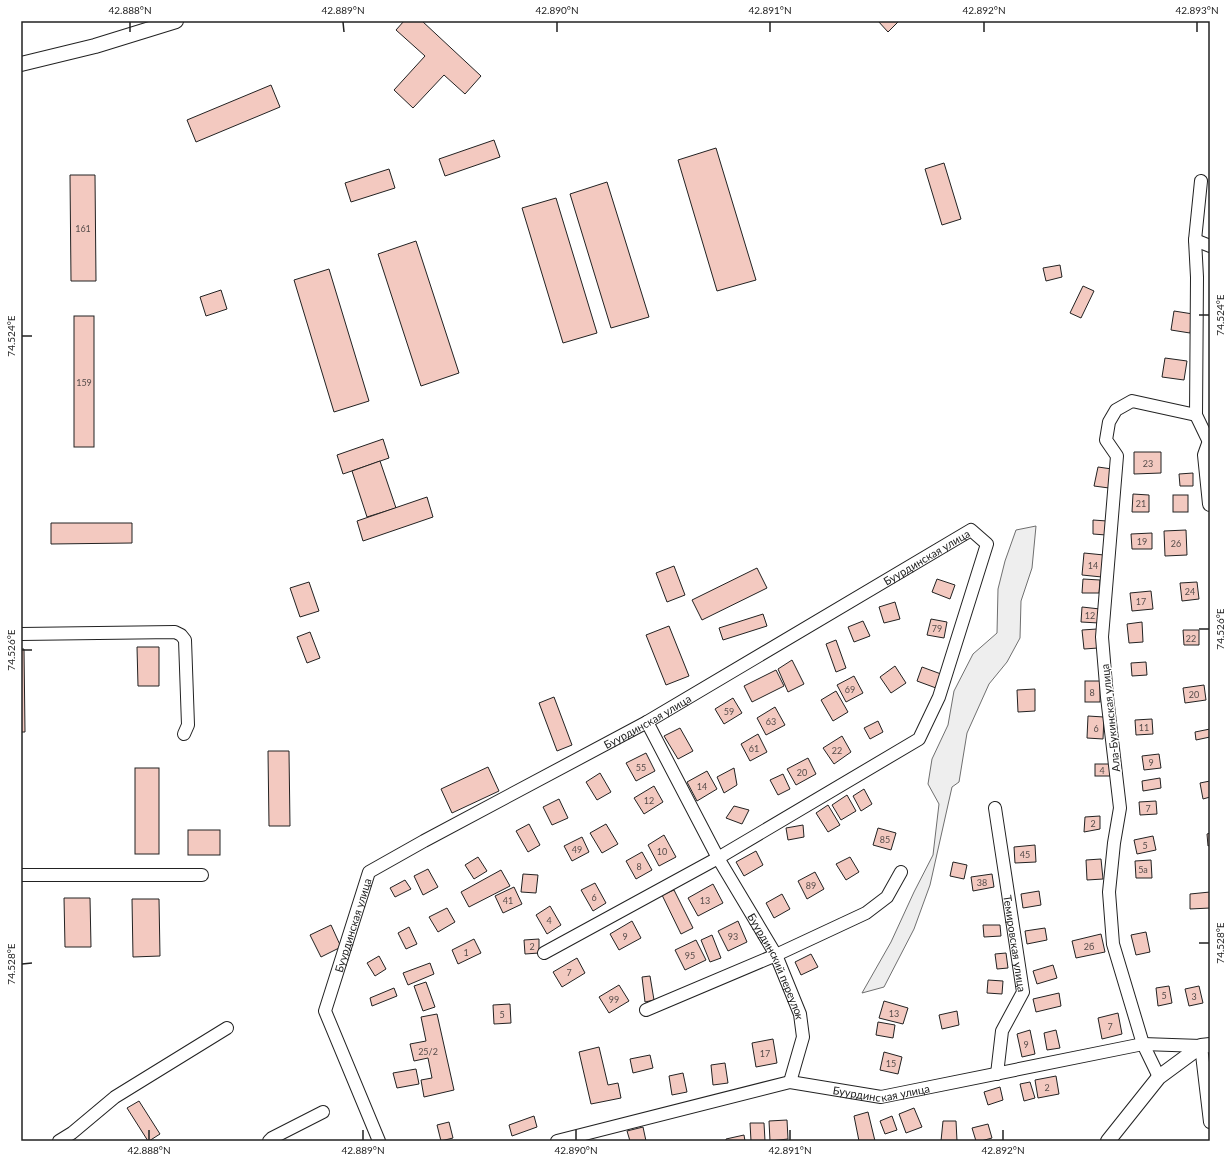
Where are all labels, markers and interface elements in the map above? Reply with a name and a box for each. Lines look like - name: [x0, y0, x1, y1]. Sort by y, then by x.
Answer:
- text: 42.888°N: [108, 4, 152, 16]
- text: 42.889°N: [321, 4, 365, 16]
- text: 42.890°N: [535, 4, 579, 16]
- text: 42.891°N: [748, 4, 792, 16]
- text: 42.892°N: [962, 4, 1006, 16]
- text: 42.893°N: [1175, 4, 1219, 16]
- house number: 161: [75, 223, 91, 234]
- text: 74.524°E: [1214, 294, 1226, 336]
- text: 74.524°E: [5, 315, 17, 357]
- house number: 159: [76, 377, 92, 388]
- house number: 23: [1143, 458, 1153, 469]
- house number: 21: [1136, 498, 1146, 509]
- street label: Буурдинская улица: [881, 526, 972, 587]
- house number: 19: [1137, 536, 1147, 547]
- house number: 26: [1171, 538, 1181, 549]
- house number: 14: [1088, 560, 1098, 571]
- house number: 24: [1185, 586, 1195, 597]
- house number: 17: [1136, 596, 1146, 607]
- text: 74.526°E: [1214, 608, 1226, 650]
- house number: 12: [1085, 610, 1095, 621]
- house number: 79: [932, 623, 942, 634]
- text: 74.526°E: [5, 629, 17, 671]
- house number: 22: [1186, 633, 1196, 644]
- street label: Ала-Букинская улица: [1098, 663, 1122, 773]
- house number: 69: [845, 684, 855, 695]
- house number: 8: [1089, 687, 1095, 698]
- house number: 20: [1189, 689, 1199, 700]
- street label: Буурдинская улица: [601, 691, 693, 751]
- house number: 59: [724, 706, 734, 717]
- house number: 63: [766, 716, 776, 727]
- house number: 11: [1139, 722, 1149, 733]
- house number: 6: [1093, 723, 1099, 734]
- house number: 61: [749, 743, 759, 754]
- house number: 22: [832, 745, 842, 756]
- house number: 9: [1148, 757, 1154, 768]
- house number: 55: [636, 762, 646, 773]
- house number: 4: [1099, 765, 1105, 776]
- house number: 20: [797, 767, 807, 778]
- house number: 14: [697, 781, 707, 792]
- house number: 12: [644, 795, 654, 806]
- house number: 7: [1145, 803, 1151, 814]
- house number: 2: [1090, 818, 1096, 829]
- house number: 85: [880, 834, 890, 845]
- house number: 5: [1142, 840, 1148, 851]
- house number: 49: [572, 844, 582, 855]
- house number: 10: [657, 846, 667, 857]
- house number: 45: [1020, 849, 1030, 860]
- house number: 8: [636, 861, 642, 872]
- house number: 5а: [1138, 864, 1148, 875]
- street label: Буурдинская улица: [331, 876, 373, 974]
- house number: 38: [977, 877, 987, 888]
- house number: 89: [806, 880, 816, 891]
- house number: 6: [591, 892, 597, 903]
- street label: Темировская улица: [1002, 894, 1029, 993]
- house number: 41: [503, 895, 513, 906]
- house number: 13: [700, 895, 710, 906]
- street label: Буурдинский переулок: [746, 910, 807, 1021]
- house number: 4: [546, 915, 552, 926]
- text: 74.528°E: [1214, 922, 1226, 964]
- house number: 9: [622, 931, 628, 942]
- house number: 93: [728, 931, 738, 942]
- house number: 2: [529, 941, 535, 952]
- house number: 2б: [1084, 941, 1094, 952]
- text: 74.528°E: [5, 943, 17, 985]
- house number: 1: [463, 947, 469, 958]
- house number: 95: [685, 950, 695, 961]
- house number: 7: [566, 967, 572, 978]
- house number: 5: [1161, 990, 1167, 1001]
- house number: 3: [1191, 991, 1197, 1002]
- house number: 99: [609, 994, 619, 1005]
- house number: 13: [889, 1008, 899, 1019]
- house number: 5: [499, 1009, 505, 1020]
- house number: 7: [1107, 1021, 1113, 1032]
- house number: 9: [1023, 1039, 1029, 1050]
- house number: 25/2: [418, 1046, 438, 1057]
- house number: 17: [760, 1048, 770, 1059]
- house number: 15: [886, 1058, 896, 1069]
- street label: Буурдинская улица: [832, 1081, 931, 1103]
- house number: 2: [1044, 1082, 1050, 1093]
- text: 42.888°N: [127, 1144, 171, 1156]
- text: 42.889°N: [341, 1144, 385, 1156]
- text: 42.890°N: [554, 1144, 598, 1156]
- text: 42.891°N: [768, 1144, 812, 1156]
- text: 42.892°N: [981, 1144, 1025, 1156]

